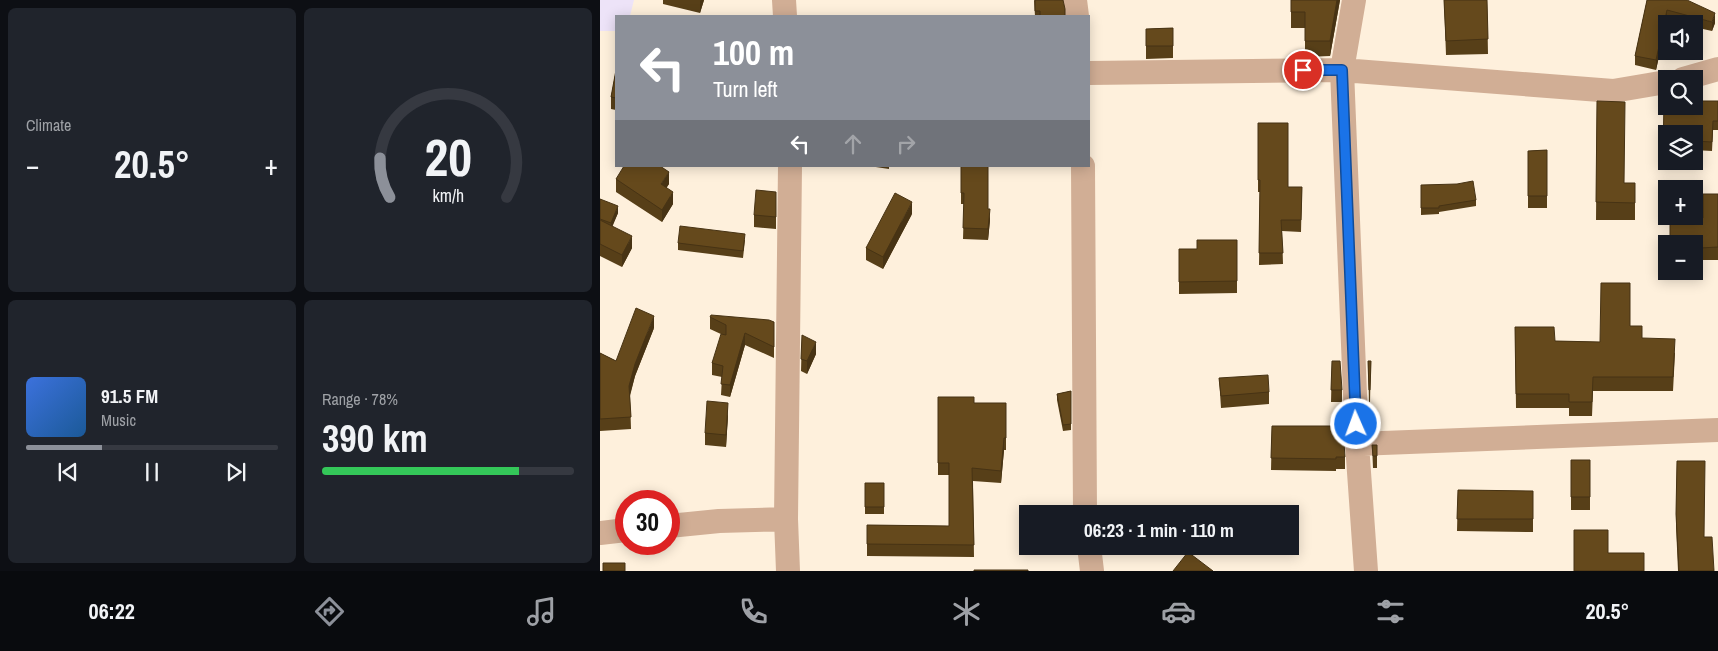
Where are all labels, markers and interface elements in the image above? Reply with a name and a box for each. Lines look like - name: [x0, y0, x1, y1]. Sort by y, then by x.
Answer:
- map controls: [1658, 15, 1703, 280]
- button: sound: [1658, 15, 1703, 60]
- text: 100 m: [713, 29, 794, 76]
- icon: left: [630, 35, 695, 100]
- pin: [1282, 49, 1324, 91]
- icon: arrive: [1289, 56, 1317, 84]
- button: search: [1658, 70, 1703, 115]
- text: Turn left: [713, 74, 778, 104]
- text: Climate: [26, 114, 71, 136]
- text: 20: [424, 122, 472, 192]
- button: layers: [1658, 125, 1703, 170]
- icon: left: [786, 130, 814, 158]
- icon: ahead: [839, 130, 867, 158]
- icon: right: [892, 130, 920, 158]
- text: 20.5°: [114, 139, 190, 190]
- text: −: [26, 146, 39, 184]
- text: +: [265, 146, 278, 184]
- button: +: [1658, 180, 1703, 225]
- text: km/h: [432, 184, 464, 208]
- button: −: [1658, 235, 1703, 280]
- text: 91.5 FM: [101, 383, 158, 409]
- text: Range · 78%: [322, 388, 398, 410]
- position arrow: [1329, 397, 1381, 449]
- text: Music: [101, 409, 136, 431]
- text: 390 km: [322, 413, 428, 464]
- icon: previous: [54, 458, 82, 486]
- icon: pause: [138, 458, 166, 486]
- icon: next: [222, 458, 250, 486]
- speed limit sign: 30: [615, 490, 680, 555]
- text: 06:23 · 1 min · 110 m: [1084, 517, 1234, 543]
- icon: directions: [312, 594, 347, 629]
- icon: music: [524, 594, 559, 629]
- icon: phone: [736, 594, 771, 629]
- icon: climate: [949, 594, 984, 629]
- icon: car: [1161, 594, 1196, 629]
- icon: filters: [1373, 594, 1408, 629]
- text: 06:22: [89, 596, 135, 626]
- text: 20.5°: [1585, 596, 1629, 626]

